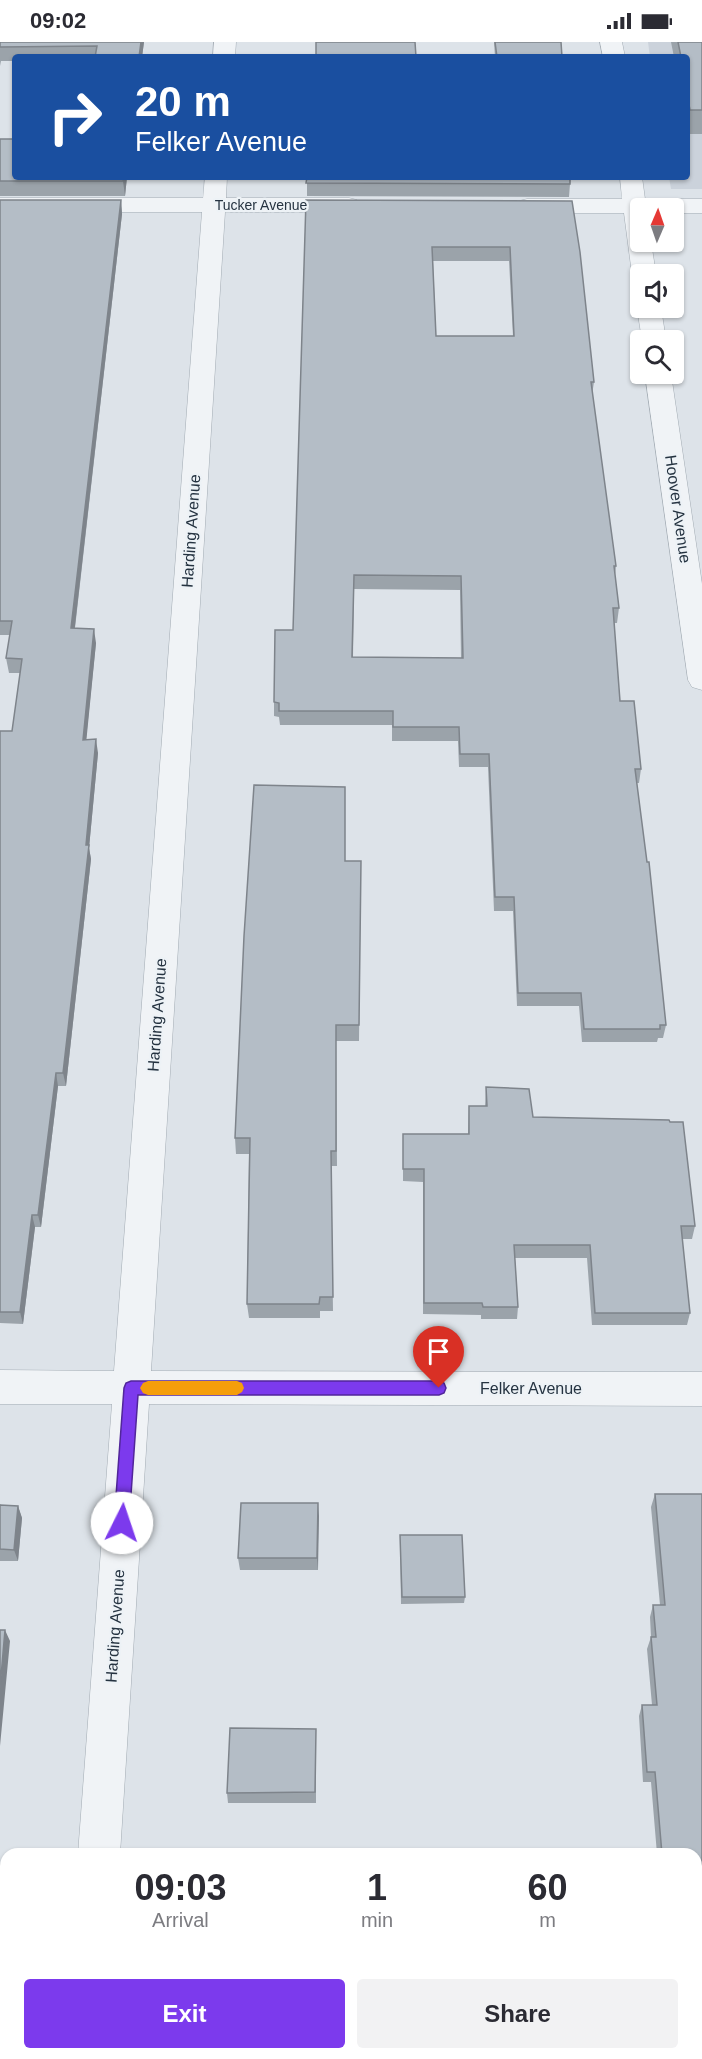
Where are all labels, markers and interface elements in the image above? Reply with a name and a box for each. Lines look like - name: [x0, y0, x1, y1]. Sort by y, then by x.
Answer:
- text: 09:02: [30, 8, 86, 33]
- icon: right: [36, 78, 114, 156]
- text: 20 m: [135, 78, 231, 125]
- text: Felker Avenue: [135, 127, 307, 157]
- street label: Tucker Avenue: [215, 197, 308, 213]
- north arrow: [630, 198, 684, 252]
- map controls: [630, 198, 684, 384]
- button: sound: [630, 264, 684, 318]
- button: search: [630, 330, 684, 384]
- street label: Hoover Avenue: [662, 454, 694, 564]
- street label: Harding Avenue: [179, 474, 203, 588]
- street label: Harding Avenue: [145, 958, 169, 1072]
- pin: [413, 1326, 464, 1388]
- icon: arrive: [422, 1335, 455, 1368]
- street label: Felker Avenue: [480, 1380, 582, 1397]
- position arrow: [90, 1491, 154, 1555]
- street label: Harding Avenue: [103, 1569, 127, 1683]
- text: 09:03: [134, 1867, 226, 1908]
- text: 1: [367, 1867, 387, 1908]
- text: 60: [528, 1867, 568, 1908]
- text: Arrival: [152, 1909, 209, 1931]
- text: min: [361, 1909, 393, 1931]
- text: m: [539, 1909, 556, 1931]
- button: Exit: [24, 1979, 345, 2048]
- button: Share: [357, 1979, 678, 2048]

